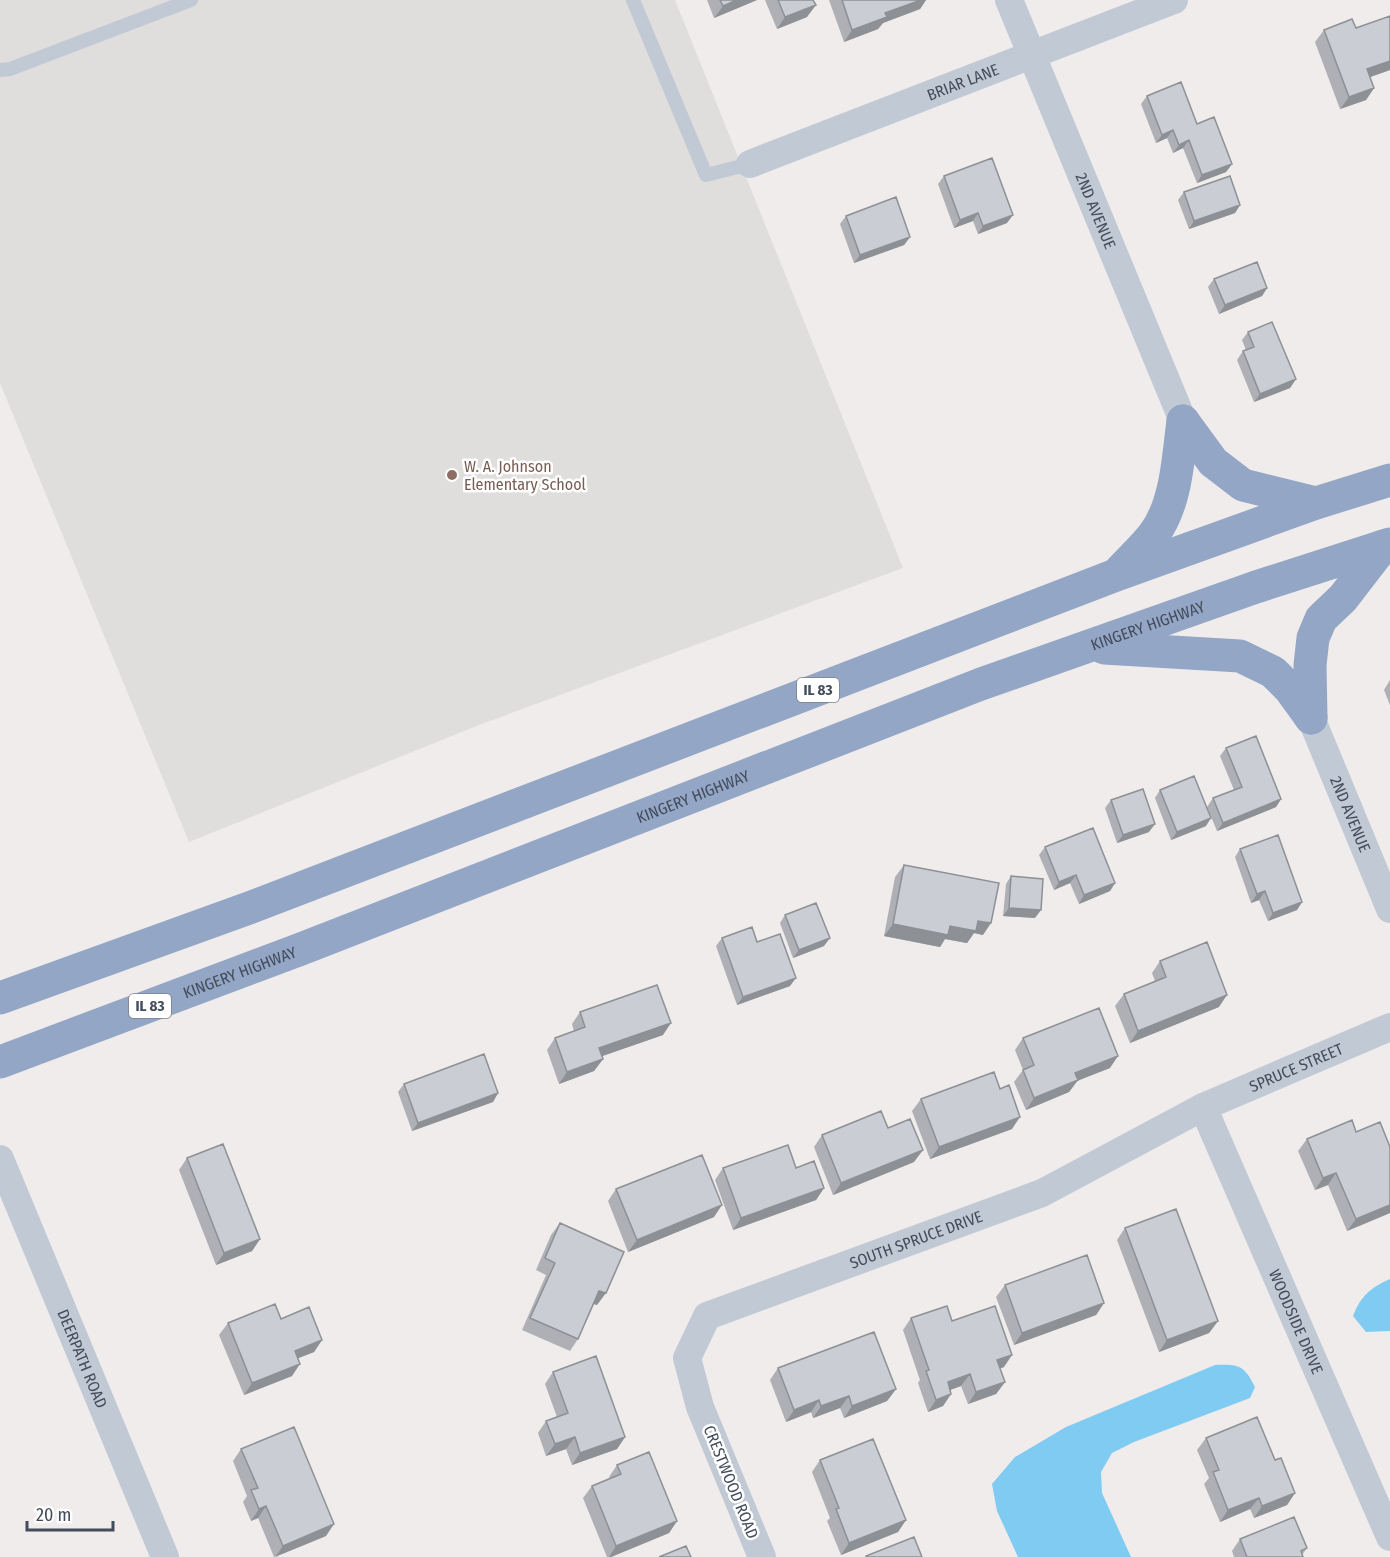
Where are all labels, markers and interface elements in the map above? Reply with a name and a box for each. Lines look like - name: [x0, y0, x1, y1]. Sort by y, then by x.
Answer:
- street label: BRIAR LANE: [924, 59, 1001, 104]
- street label: 2ND AVENUE: [1072, 170, 1120, 251]
- place label: W. A. Johnson Elementary School: [464, 457, 586, 494]
- marker: W. A. Johnson Elementary School: [445, 468, 459, 482]
- street label: KINGERY HIGHWAY: [1088, 596, 1207, 654]
- road number: IL 83: [797, 678, 839, 702]
- street label: KINGERY HIGHWAY: [634, 766, 752, 827]
- street label: 2ND AVENUE: [1327, 773, 1375, 855]
- street label: KINGERY HIGHWAY: [180, 942, 299, 1002]
- road number: IL 83: [129, 994, 171, 1018]
- street label: SPRUCE STREET: [1246, 1039, 1346, 1096]
- street label: SOUTH SPRUCE DRIVE: [847, 1206, 985, 1272]
- street label: WOODSIDE DRIVE: [1265, 1266, 1327, 1377]
- street label: DEERPATH ROAD: [54, 1306, 112, 1411]
- street label: CRESTWOOD ROAD: [700, 1423, 762, 1541]
- scale bar: [27, 1494, 112, 1532]
- text: 20 m: [36, 1504, 71, 1526]

